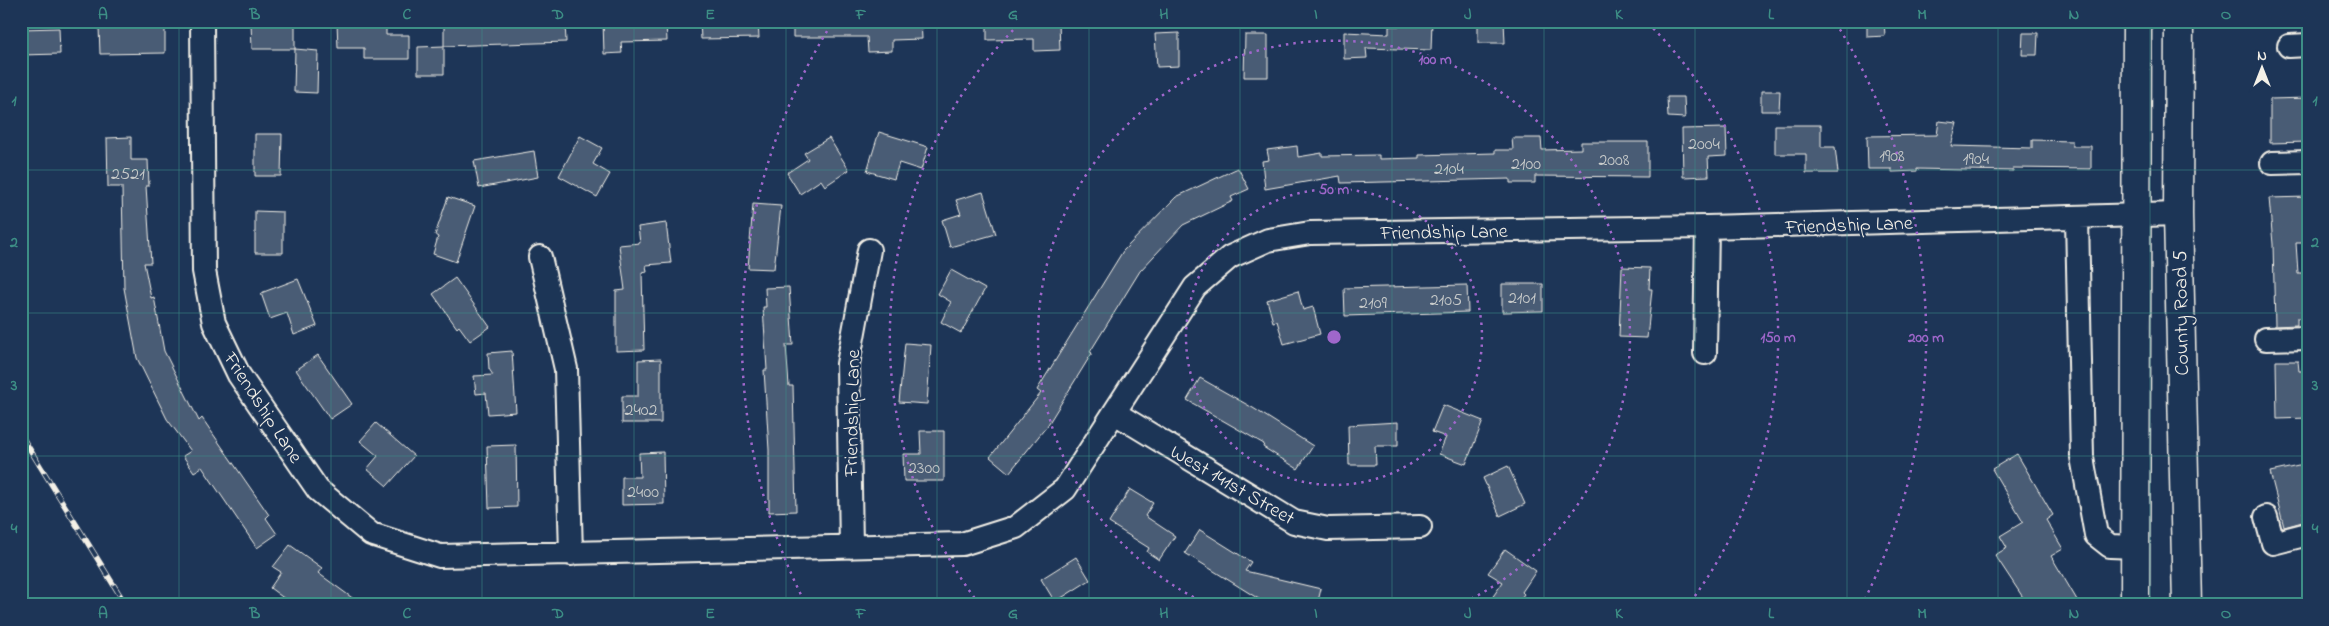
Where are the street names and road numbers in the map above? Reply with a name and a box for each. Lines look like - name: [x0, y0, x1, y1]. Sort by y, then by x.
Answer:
- street label: Friendship Lane: [1784, 210, 1913, 243]
- street label: Friendship Lane: [1379, 218, 1508, 249]
- street label: County Road 5: [2167, 250, 2198, 376]
- street label: Friendship Lane: [215, 346, 309, 470]
- street label: Friendship Lane: [838, 349, 869, 478]
- street label: West 141st Street: [1164, 439, 1300, 534]

